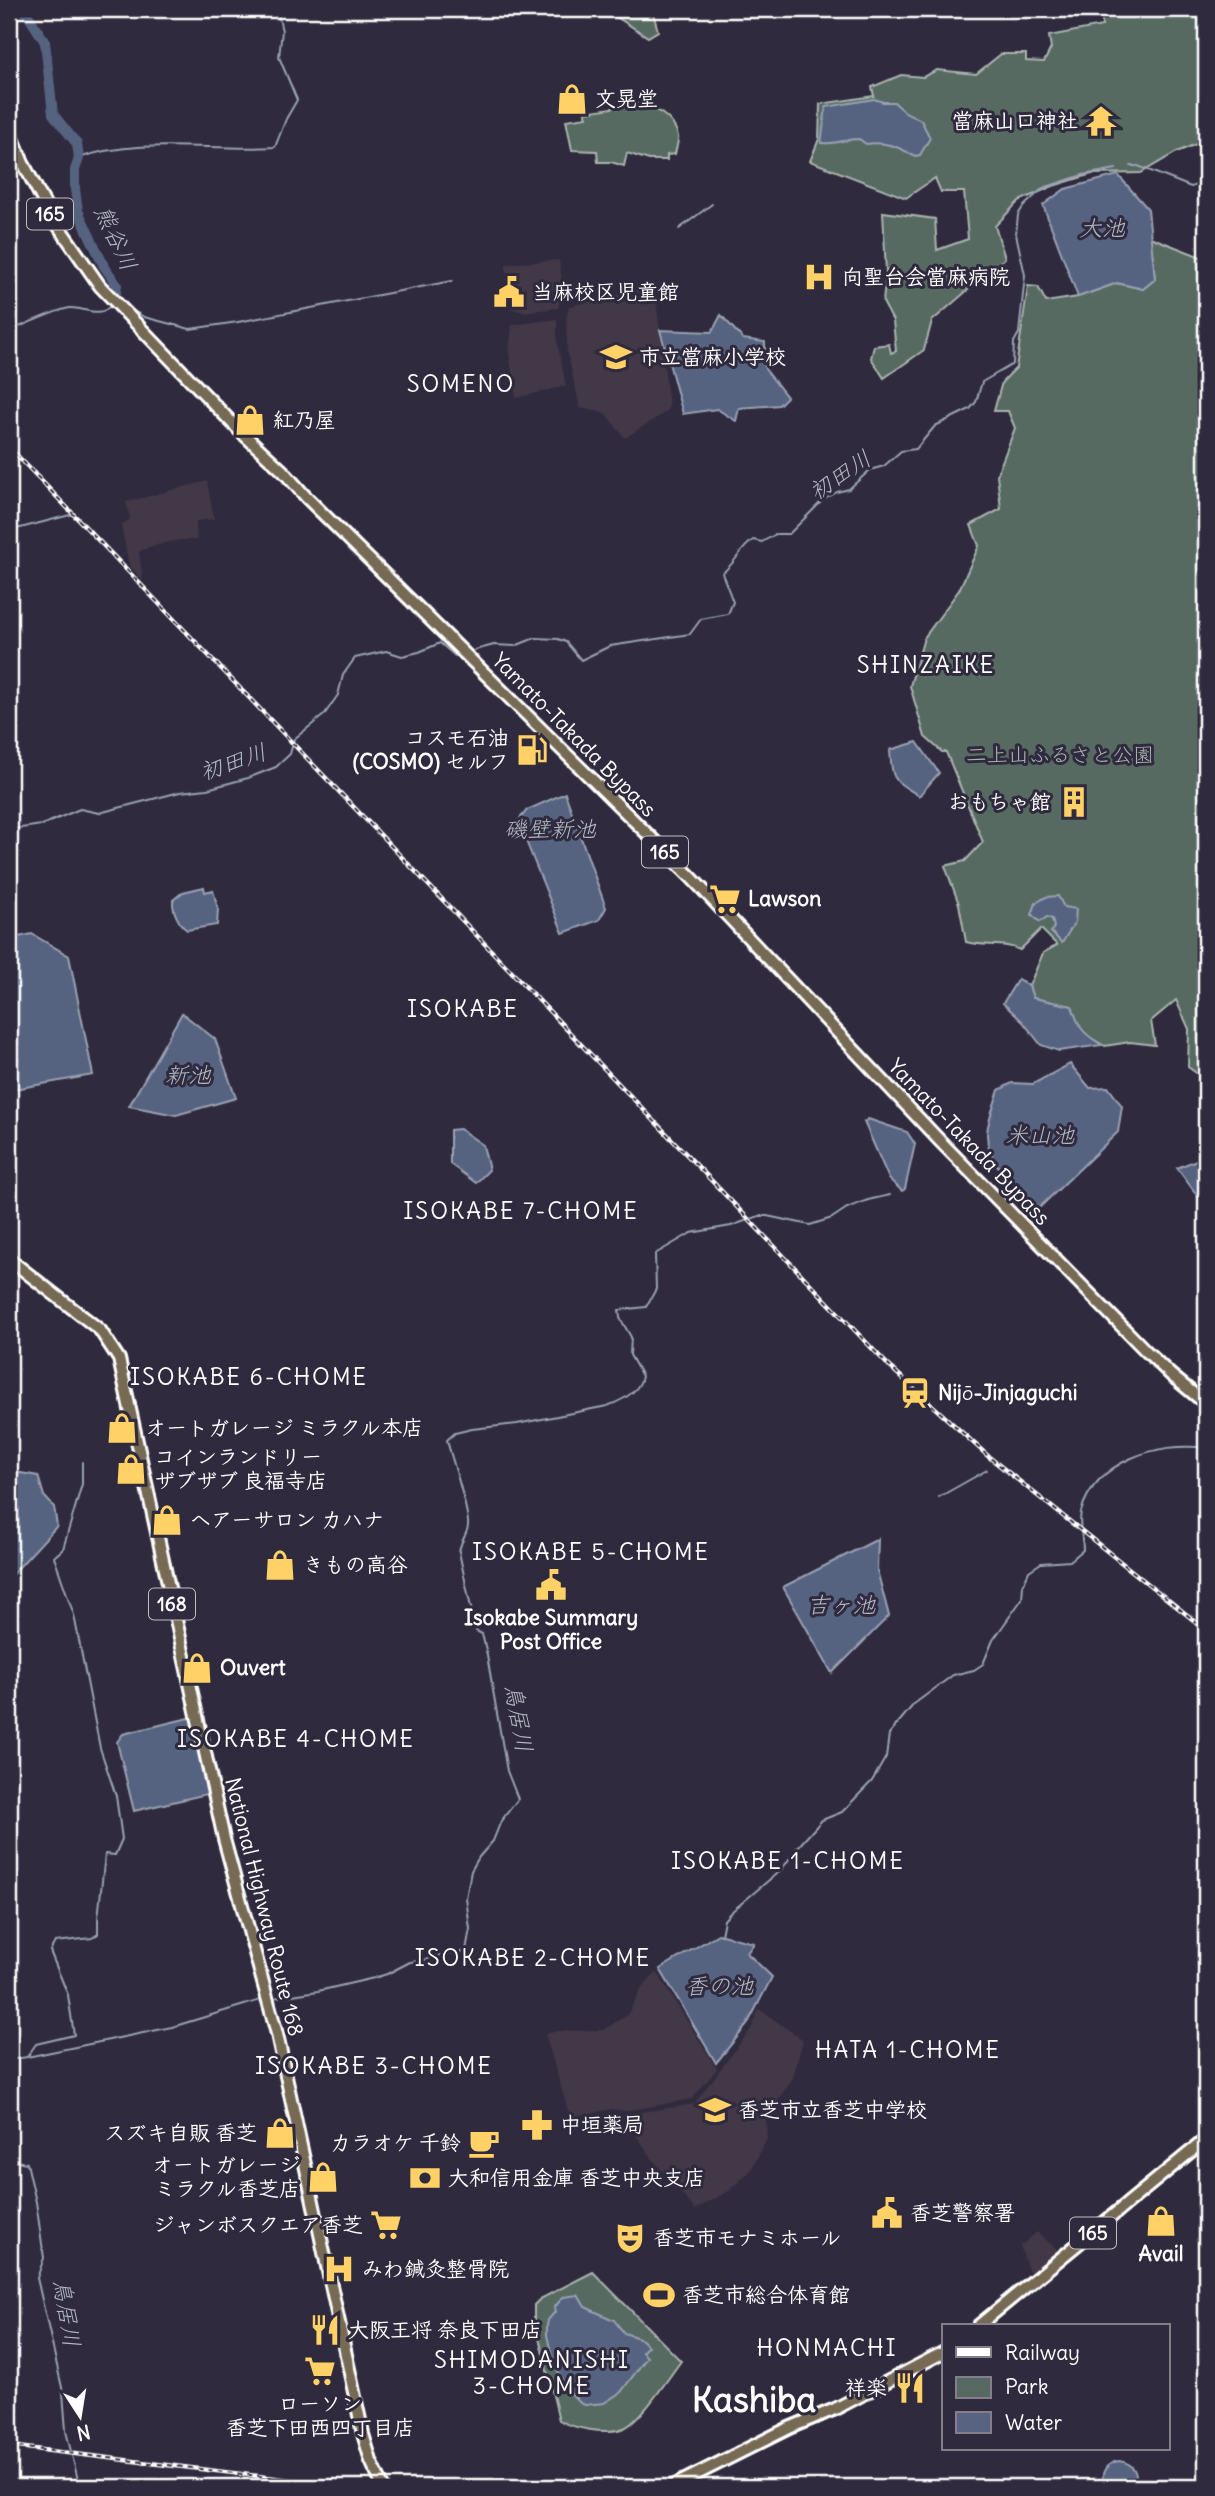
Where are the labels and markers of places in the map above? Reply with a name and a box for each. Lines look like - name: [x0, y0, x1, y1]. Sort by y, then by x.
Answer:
- shop icon: 文晃堂: [555, 82, 589, 116]
- place label: 文晃堂: [595, 85, 658, 112]
- temple icon: 當麻山口神社: [1084, 104, 1118, 138]
- place label: 當麻山口神社: [952, 107, 1078, 134]
- hospital icon: 向聖台会當麻病院: [802, 260, 836, 294]
- place label: 向聖台会當麻病院: [842, 263, 1010, 290]
- public building icon: 当麻校区児童館: [492, 275, 526, 309]
- place label: 当麻校区児童館: [532, 278, 679, 305]
- school or university icon: 市立當麻小学校: [599, 340, 633, 374]
- place label: 市立當麻小学校: [639, 343, 786, 370]
- shop icon: 紅乃屋: [233, 403, 267, 437]
- place label: 紅乃屋: [273, 406, 336, 433]
- place label: コスモ石油 (COSMO) セルフ: [353, 724, 509, 775]
- fuel station icon: コスモ石油 (COSMO) セルフ: [515, 733, 549, 767]
- building icon: おもちゃ館: [1057, 785, 1091, 819]
- place label: おもちゃ館: [948, 788, 1051, 815]
- supermarket icon: Lawson: [708, 882, 742, 916]
- place label: Lawson: [748, 885, 821, 912]
- station icon: Nijō-Jinjaguchi: [898, 1376, 932, 1410]
- place label: Nijō-Jinjaguchi: [938, 1379, 1077, 1406]
- shop icon: オートガレージ ミラクル本店: [105, 1411, 139, 1445]
- place label: オートガレージ ミラクル本店: [145, 1414, 423, 1441]
- place label: コインランドリー ザブザブ 良福寺店: [154, 1443, 327, 1494]
- shop icon: コインランドリー ザブザブ 良福寺店: [114, 1452, 148, 1486]
- shop icon: ヘアーサロン カハナ: [150, 1503, 184, 1537]
- place label: ヘアーサロン カハナ: [190, 1506, 384, 1533]
- shop icon: きもの高谷: [263, 1548, 297, 1582]
- place label: きもの高谷: [303, 1551, 408, 1578]
- public building icon: Isokabe Summary Post Office: [534, 1568, 568, 1602]
- place label: Isokabe Summary Post Office: [464, 1604, 638, 1655]
- shop icon: Ouvert: [180, 1651, 214, 1685]
- place label: Ouvert: [220, 1654, 287, 1681]
- school or university icon: 香芝市立香芝中学校: [698, 2093, 732, 2127]
- place label: 香芝市立香芝中学校: [738, 2096, 927, 2123]
- pharmacy icon: 中垣薬局: [520, 2108, 554, 2142]
- place label: 中垣薬局: [560, 2111, 644, 2138]
- shop icon: スズキ自販 香芝: [263, 2116, 297, 2150]
- place label: スズキ自販 香芝: [104, 2119, 257, 2146]
- cafe icon: カラオケ 千鈴: [467, 2126, 501, 2160]
- place label: カラオケ 千鈴: [330, 2129, 461, 2156]
- place label: オートガレージ ミラクル香芝店: [152, 2151, 300, 2202]
- shop icon: オートガレージ ミラクル香芝店: [306, 2160, 340, 2194]
- bank icon: 大和信用金庫 香芝中央支店: [408, 2161, 442, 2195]
- place label: 大和信用金庫 香芝中央支店: [448, 2164, 705, 2191]
- public building icon: 香芝警察署: [870, 2196, 904, 2230]
- place label: 香芝警察署: [910, 2199, 1015, 2226]
- shop icon: Avail: [1144, 2204, 1178, 2238]
- supermarket icon: ジャンボスクエア香芝: [369, 2208, 403, 2242]
- place label: ジャンボスクエア香芝: [153, 2211, 363, 2238]
- theatre icon: 香芝市モナミホール: [613, 2221, 647, 2255]
- place label: 香芝市モナミホール: [653, 2224, 841, 2251]
- place label: Avail: [1139, 2240, 1183, 2267]
- hospital icon: みわ鍼灸整骨院: [322, 2252, 356, 2286]
- place label: みわ鍼灸整骨院: [362, 2255, 509, 2282]
- sports icon: 香芝市総合体育館: [642, 2278, 676, 2312]
- place label: 香芝市総合体育館: [682, 2281, 850, 2308]
- restaurant icon: 大阪王将 奈良下田店: [308, 2313, 342, 2347]
- place label: 大阪王将 奈良下田店: [348, 2316, 542, 2343]
- supermarket icon: ローソン 香芝下田西四丁目店: [303, 2354, 337, 2388]
- restaurant icon: 祥楽: [893, 2371, 927, 2405]
- place label: 祥楽: [845, 2374, 887, 2401]
- place label: ローソン 香芝下田西四丁目店: [226, 2390, 415, 2441]

